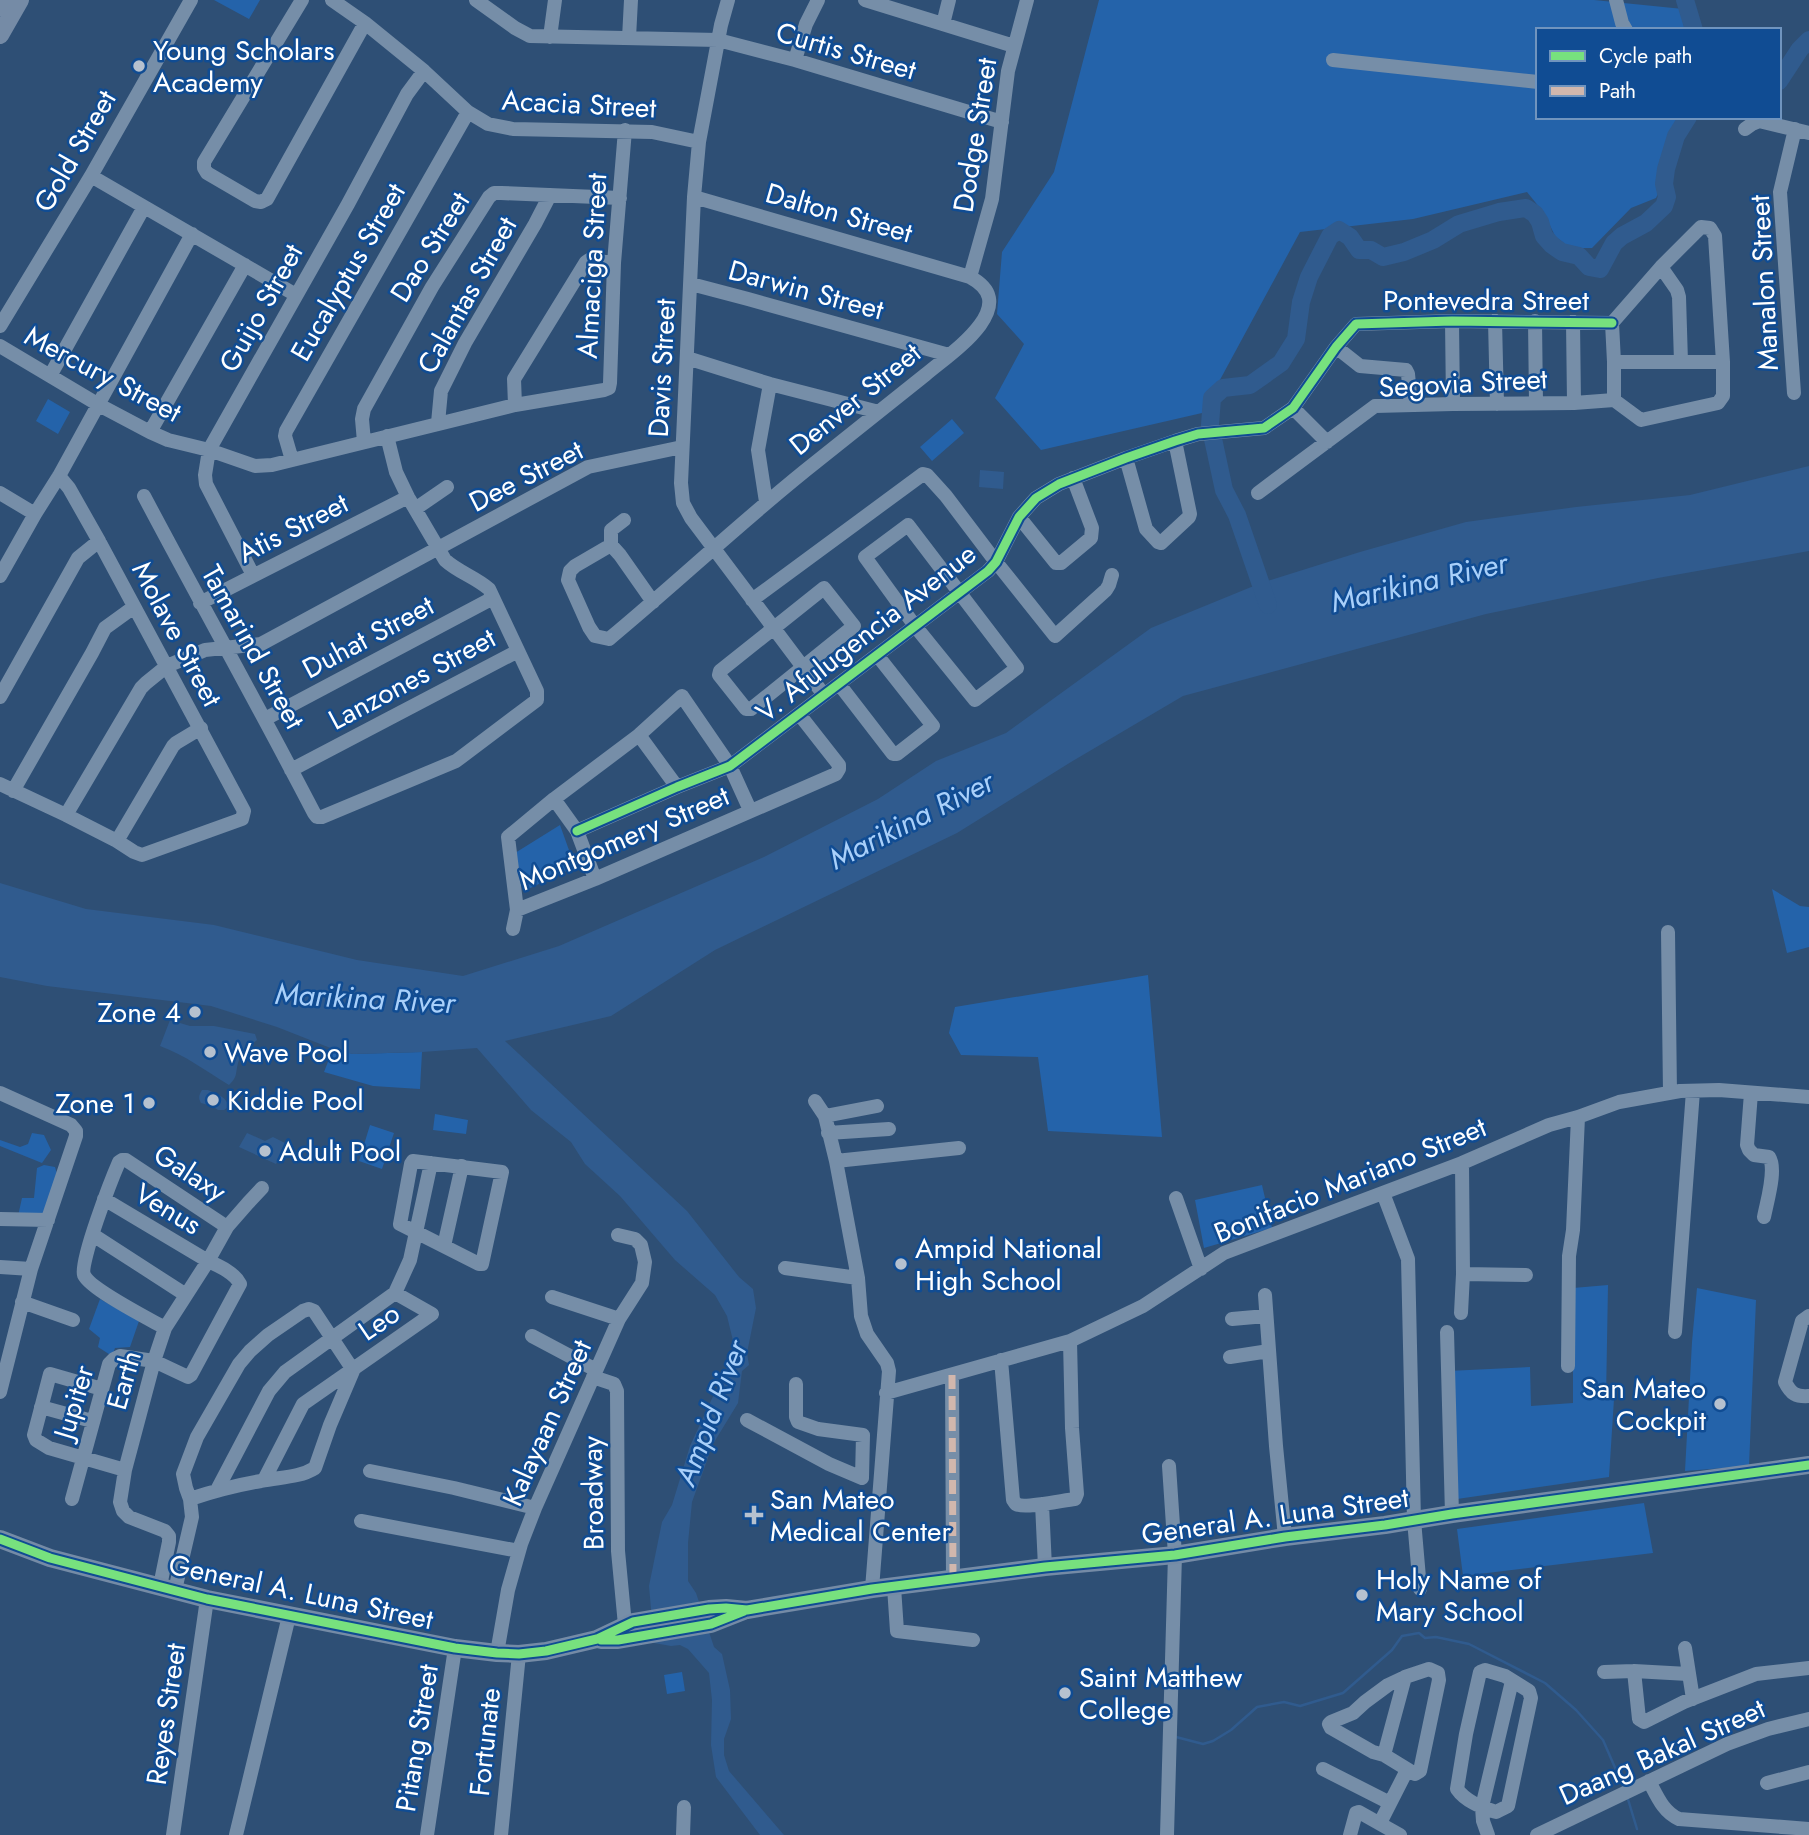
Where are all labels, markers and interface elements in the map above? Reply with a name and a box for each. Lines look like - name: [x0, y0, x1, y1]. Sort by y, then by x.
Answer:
- street label: Curtis Street: [771, 11, 921, 91]
- legend: [1536, 28, 1781, 119]
- place label: Young Scholars Academy: [153, 30, 334, 103]
- text: Cycle path: [1599, 41, 1692, 71]
- street label: Dodge Street: [943, 55, 1007, 215]
- marker: Young Scholars Academy: [131, 58, 147, 74]
- text: Path: [1599, 76, 1636, 106]
- street label: Acacia Street: [501, 79, 658, 129]
- street label: Gold Street: [24, 82, 127, 220]
- street label: Almaciga Street: [567, 172, 617, 360]
- street label: Dalton Street: [761, 173, 917, 254]
- street label: Eucalyptus Street: [280, 175, 416, 369]
- street label: Dao Street: [380, 184, 480, 310]
- street label: Manalon Street: [1739, 194, 1789, 372]
- street label: Calantas Street: [407, 209, 527, 381]
- street label: Guijo Street: [209, 236, 313, 380]
- street label: Darwin Street: [724, 250, 888, 330]
- street label: Pontevedra Street: [1383, 280, 1589, 321]
- street label: Davis Street: [638, 298, 686, 438]
- street label: Mercury Street: [17, 315, 189, 433]
- street label: Denver Street: [780, 333, 930, 465]
- street label: Segovia Street: [1378, 358, 1549, 408]
- street label: Dee Street: [462, 430, 590, 522]
- street label: Atis Street: [231, 483, 356, 573]
- street label: V. Afulugencia Avenue: [747, 534, 985, 732]
- water label: Marikina River: [1326, 540, 1514, 623]
- street label: Molave Street: [122, 554, 233, 714]
- street label: Tamarind Street: [191, 558, 315, 737]
- street label: Duhat Street: [295, 585, 441, 689]
- street label: Lanzones Street: [321, 618, 503, 740]
- water label: Marikina River: [821, 759, 1003, 880]
- street label: Montgomery Street: [512, 775, 736, 901]
- water label: Marikina River: [274, 972, 458, 1024]
- place label: Zone 4: [97, 992, 181, 1033]
- marker: Zone 4: [187, 1004, 203, 1020]
- place label: Wave Pool: [224, 1032, 349, 1073]
- marker: Wave Pool: [202, 1044, 218, 1060]
- place label: Kiddie Pool: [227, 1080, 364, 1121]
- place label: Zone 1: [55, 1083, 135, 1124]
- marker: Kiddie Pool: [205, 1092, 221, 1108]
- marker: Zone 1: [141, 1095, 157, 1111]
- street label: Bonifacio Mariano Street: [1208, 1106, 1493, 1253]
- place label: Adult Pool: [279, 1131, 401, 1172]
- street label: Galaxy: [145, 1134, 235, 1212]
- marker: Adult Pool: [257, 1143, 273, 1159]
- street label: Venus: [127, 1173, 209, 1245]
- place label: Ampid National High School: [915, 1228, 1102, 1301]
- marker: Ampid National High School: [893, 1256, 909, 1272]
- street label: Leo: [350, 1293, 408, 1351]
- water label: Ampid River: [663, 1332, 759, 1493]
- street label: Kalayaan Street: [492, 1333, 602, 1513]
- street label: Earth: [96, 1346, 152, 1414]
- street label: Jupiter: [42, 1360, 105, 1448]
- place label: San Mateo Cockpit: [1582, 1368, 1706, 1441]
- marker: San Mateo Cockpit: [1712, 1396, 1728, 1412]
- street label: Broadway: [571, 1435, 614, 1550]
- street label: General A. Luna Street: [1139, 1477, 1412, 1555]
- place label: San Mateo Medical Center: [770, 1479, 951, 1552]
- marker: San Mateo Medical Center: [744, 1505, 764, 1525]
- street label: General A. Luna Street: [165, 1544, 437, 1640]
- place label: Holy Name of Mary School: [1376, 1559, 1543, 1632]
- marker: Holy Name of Mary School: [1354, 1587, 1370, 1603]
- street label: Reyes Street: [136, 1640, 196, 1787]
- place label: Saint Matthew College: [1079, 1657, 1242, 1730]
- street label: Pitang Street: [385, 1661, 449, 1815]
- marker: Saint Matthew College: [1057, 1685, 1073, 1701]
- street label: Fortunate: [459, 1686, 511, 1798]
- street label: Daang Bakal Street: [1552, 1688, 1772, 1816]

